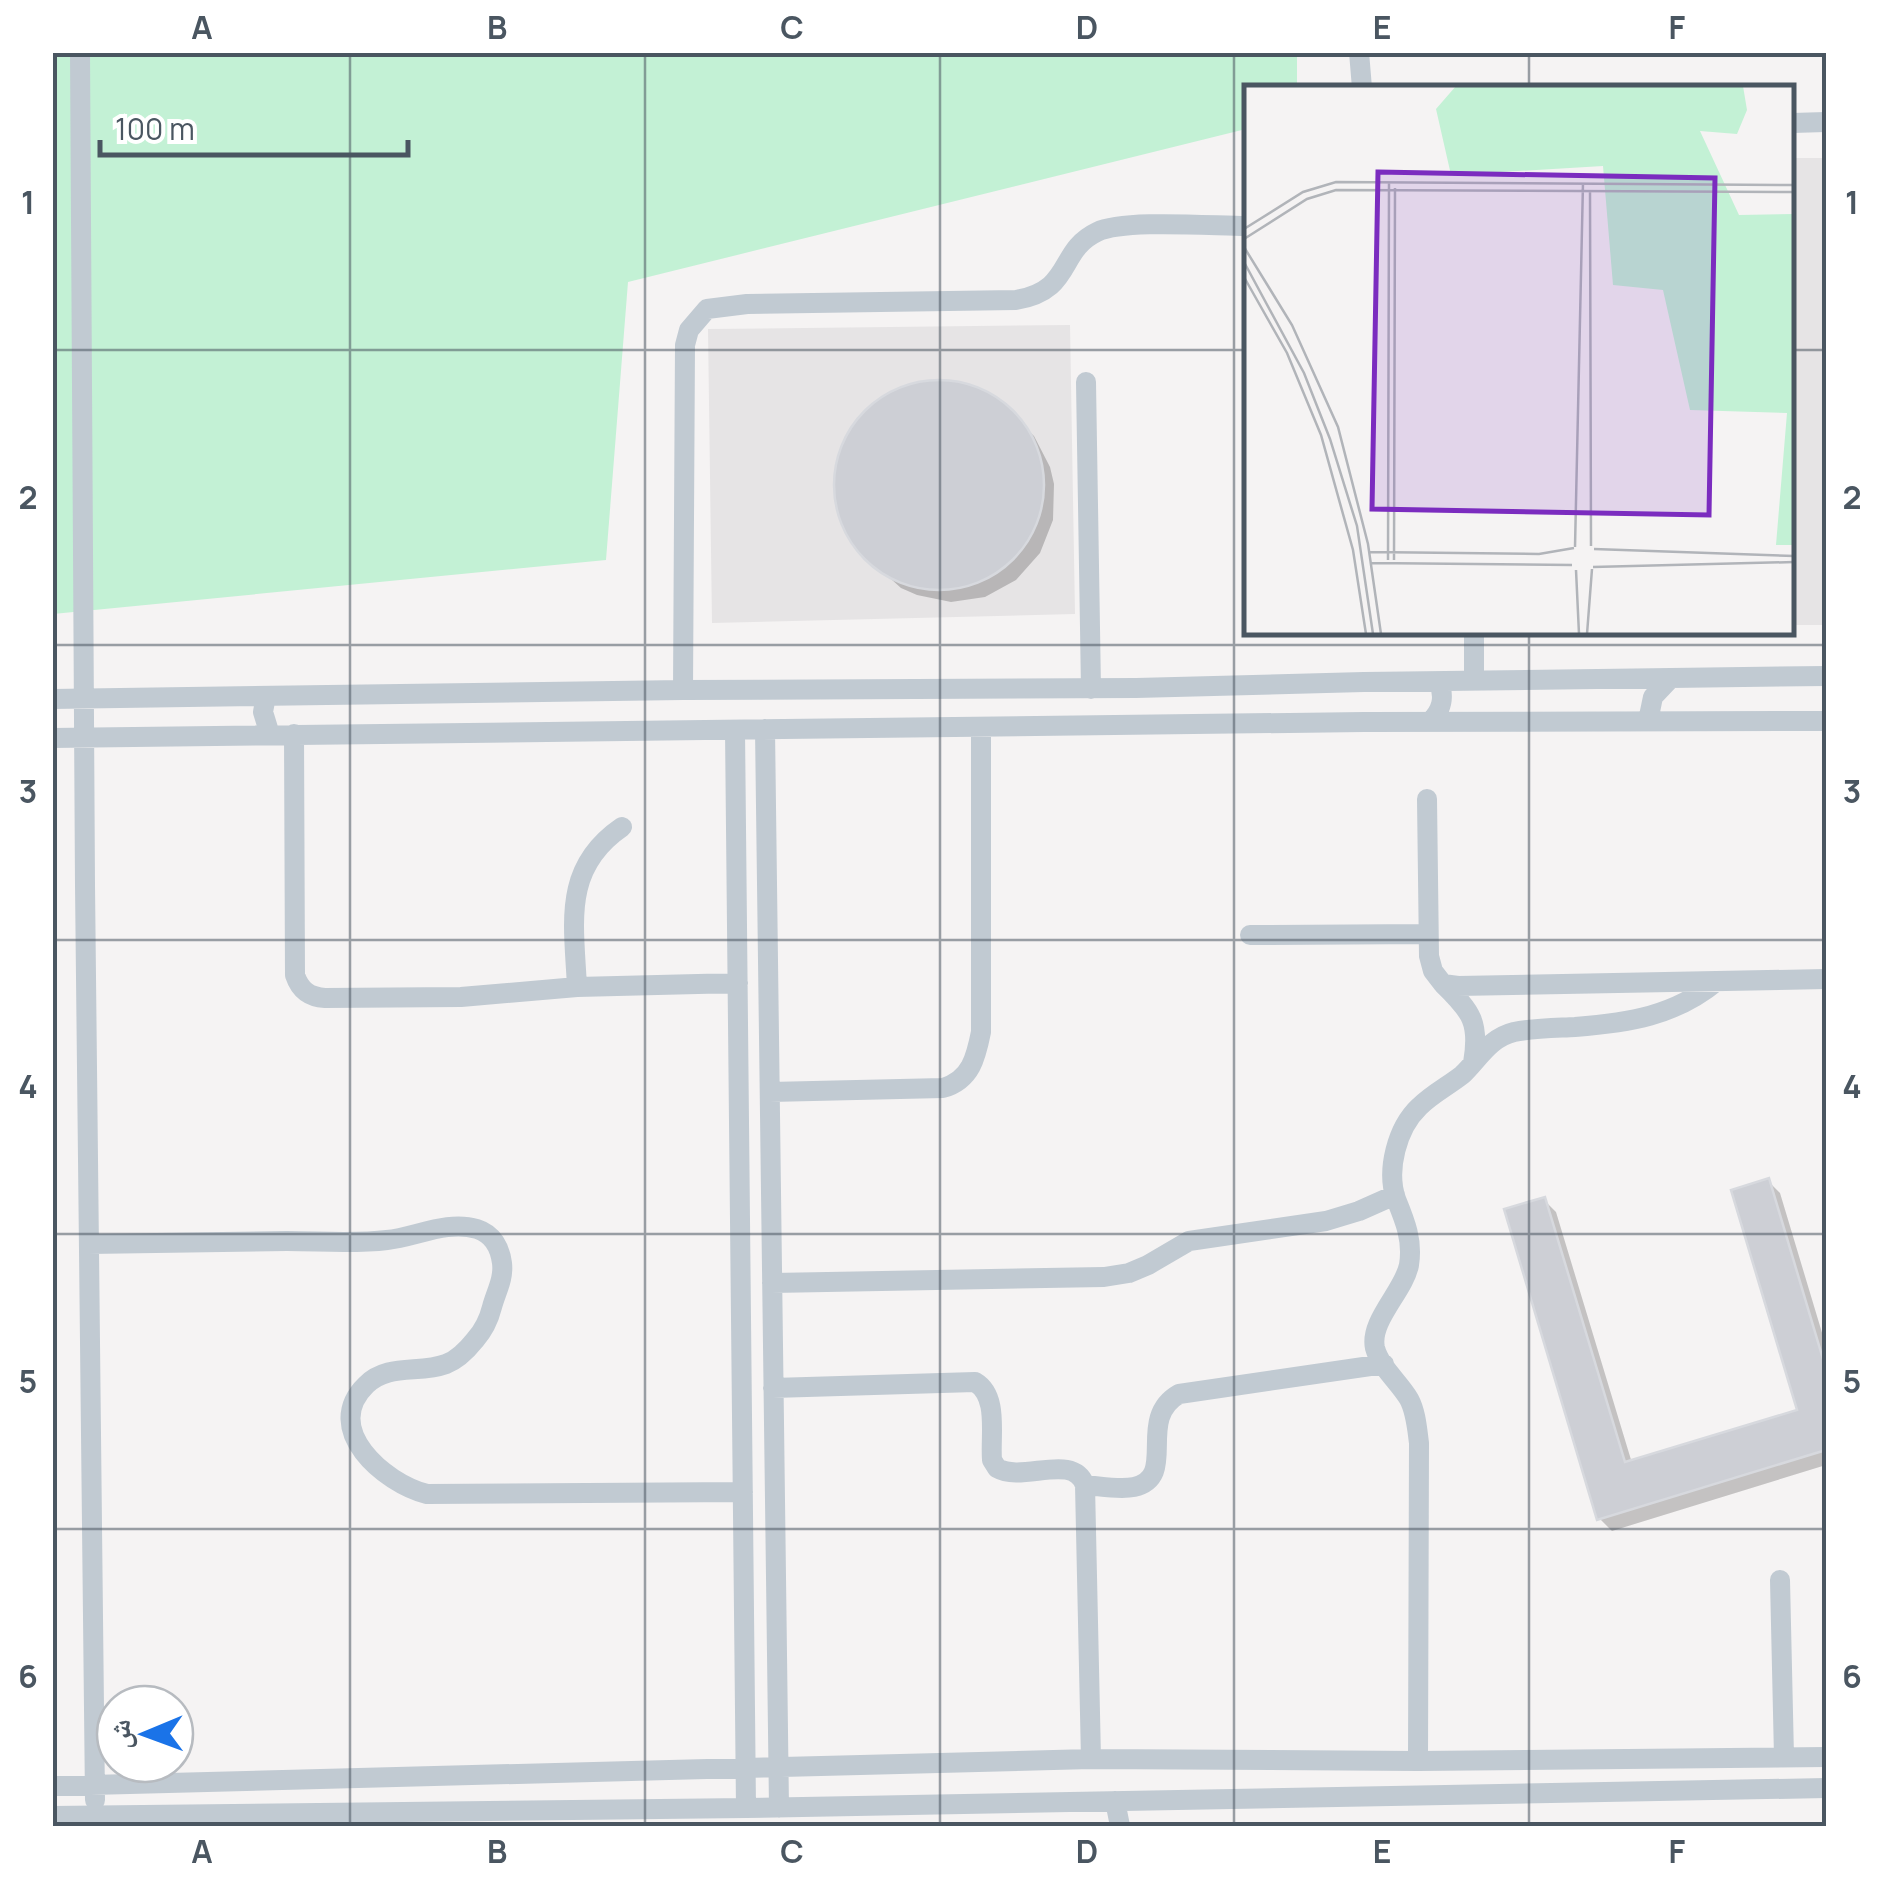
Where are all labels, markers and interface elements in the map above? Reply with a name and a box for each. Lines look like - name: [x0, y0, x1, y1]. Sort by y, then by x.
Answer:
- text: A: [191, 5, 213, 49]
- text: B: [487, 5, 507, 49]
- text: C: [780, 5, 804, 49]
- text: D: [1076, 5, 1098, 49]
- text: E: [1373, 5, 1391, 49]
- text: F: [1669, 5, 1686, 49]
- inset map: [1244, 85, 1794, 635]
- scale bar: [100, 95, 408, 157]
- text: 100 m: [115, 108, 195, 149]
- text: 1: [21, 180, 35, 224]
- text: 1: [1845, 180, 1859, 224]
- text: 2: [18, 475, 38, 519]
- text: 2: [1842, 475, 1862, 519]
- text: 3: [19, 769, 37, 813]
- text: 3: [1843, 769, 1861, 813]
- text: 4: [18, 1064, 38, 1108]
- text: 4: [1842, 1064, 1862, 1108]
- text: 5: [19, 1359, 37, 1403]
- text: 5: [1843, 1359, 1861, 1403]
- text: 6: [18, 1654, 38, 1698]
- text: 6: [1842, 1654, 1862, 1698]
- north arrow: [95, 1684, 195, 1784]
- text: ش: [100, 1719, 138, 1750]
- text: A: [191, 1829, 213, 1873]
- text: B: [487, 1829, 507, 1873]
- text: C: [780, 1829, 804, 1873]
- text: D: [1076, 1829, 1098, 1873]
- text: E: [1373, 1829, 1391, 1873]
- text: F: [1669, 1829, 1686, 1873]

